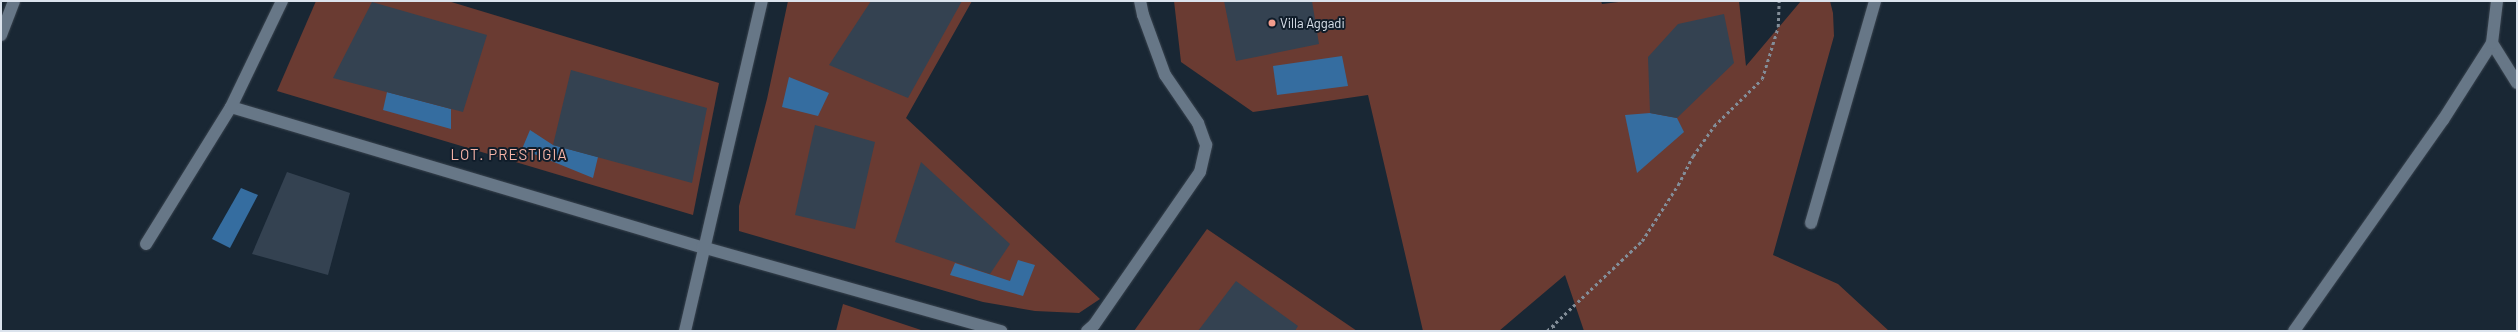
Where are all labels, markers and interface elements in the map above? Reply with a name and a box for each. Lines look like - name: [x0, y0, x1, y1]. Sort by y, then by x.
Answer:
- place label: Villa Aggadi: [1280, 15, 1345, 31]
- marker: Villa Aggadi: [1267, 18, 1277, 28]
- district label: LOT. PRESTIGIA: [450, 146, 568, 164]

